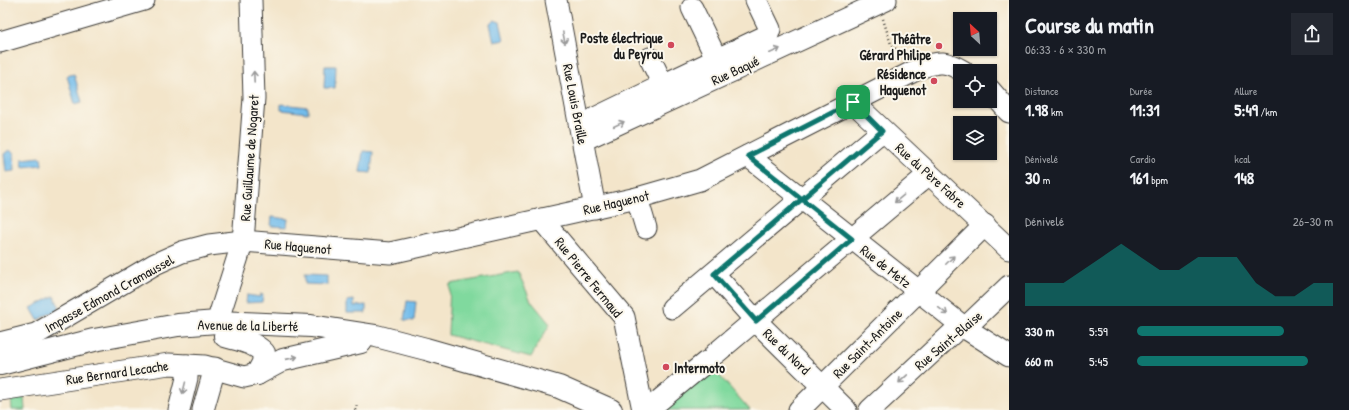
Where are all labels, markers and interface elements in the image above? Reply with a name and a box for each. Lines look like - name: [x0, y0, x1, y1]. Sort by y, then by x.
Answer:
- text: Course du matin: [1025, 10, 1154, 40]
- north arrow: [953, 12, 997, 56]
- map controls: [953, 12, 997, 160]
- button: share: [1291, 13, 1333, 55]
- place label: Poste électrique du Peyrou: [580, 28, 663, 65]
- place label: Théâtre Gérard Philipe: [860, 29, 931, 66]
- one-way arrow: [560, 31, 568, 44]
- marker: Poste électrique du Peyrou: [666, 40, 676, 50]
- text: 06:33 · 6 × 330 m: [1025, 40, 1106, 58]
- marker: Théâtre Gérard Philipe: [934, 41, 944, 51]
- one-way arrow: [768, 47, 780, 54]
- street label: Rue Baqué: [708, 50, 763, 90]
- street label: Rue Louis Braille: [559, 62, 593, 146]
- place label: Résidence Haguenot: [877, 64, 927, 101]
- button: locate: [953, 64, 997, 108]
- one-way arrow: [250, 71, 257, 84]
- marker: Résidence Haguenot: [929, 76, 939, 86]
- text: Distance: [1025, 84, 1059, 98]
- text: Durée: [1130, 84, 1152, 98]
- text: Allure: [1234, 84, 1257, 98]
- pin: [836, 85, 870, 119]
- icon: arrive: [842, 91, 864, 113]
- street label: Rue Guillaume de Nogaret: [235, 94, 264, 222]
- text: 1.98: [1025, 98, 1048, 121]
- text: 11:31: [1130, 98, 1160, 121]
- text: 5:49: [1234, 98, 1258, 121]
- text: km: [1048, 105, 1063, 119]
- text: /km: [1258, 105, 1277, 119]
- button: layers: [953, 116, 997, 160]
- one-way arrow: [612, 120, 624, 127]
- street label: Rue du Père Fabre: [892, 138, 971, 212]
- text: Dénivelé: [1025, 152, 1058, 166]
- text: Cardio: [1130, 152, 1155, 166]
- text: kcal: [1234, 152, 1250, 166]
- text: 30: [1025, 166, 1040, 189]
- text: 161: [1130, 166, 1149, 189]
- text: 148: [1234, 166, 1254, 189]
- text: m: [1040, 173, 1050, 187]
- text: bpm: [1149, 173, 1168, 187]
- street label: Rue Haguenot: [581, 185, 651, 220]
- one-way arrow: [894, 195, 905, 204]
- text: Dénivelé: [1025, 212, 1064, 230]
- text: 26–30 m: [1293, 212, 1333, 230]
- street label: Rue Pierre Fermaud: [551, 233, 628, 321]
- street label: Rue Haguenot: [264, 234, 332, 259]
- street label: Rue de Metz: [857, 240, 915, 292]
- street label: Impasse Edmond Cramaussel: [41, 249, 178, 337]
- one-way arrow: [946, 255, 955, 265]
- street label: Rue Saint-Antoine: [828, 304, 906, 382]
- street label: Rue Saint-Blaise: [910, 306, 986, 374]
- one-way arrow: [938, 306, 949, 315]
- street label: Avenue de la Liberté: [197, 315, 299, 335]
- text: 330 m: [1025, 322, 1054, 340]
- text: 5:59: [1089, 322, 1108, 340]
- street label: Rue du Nord: [759, 324, 815, 379]
- text: 660 m: [1025, 352, 1053, 370]
- text: 5:45: [1089, 352, 1108, 370]
- one-way arrow: [286, 354, 299, 362]
- street label: Rue Bernard Lecache: [65, 355, 170, 389]
- place label: Intermoto: [674, 358, 725, 377]
- marker: Intermoto: [661, 362, 671, 372]
- one-way arrow: [898, 374, 909, 383]
- one-way arrow: [180, 381, 188, 394]

